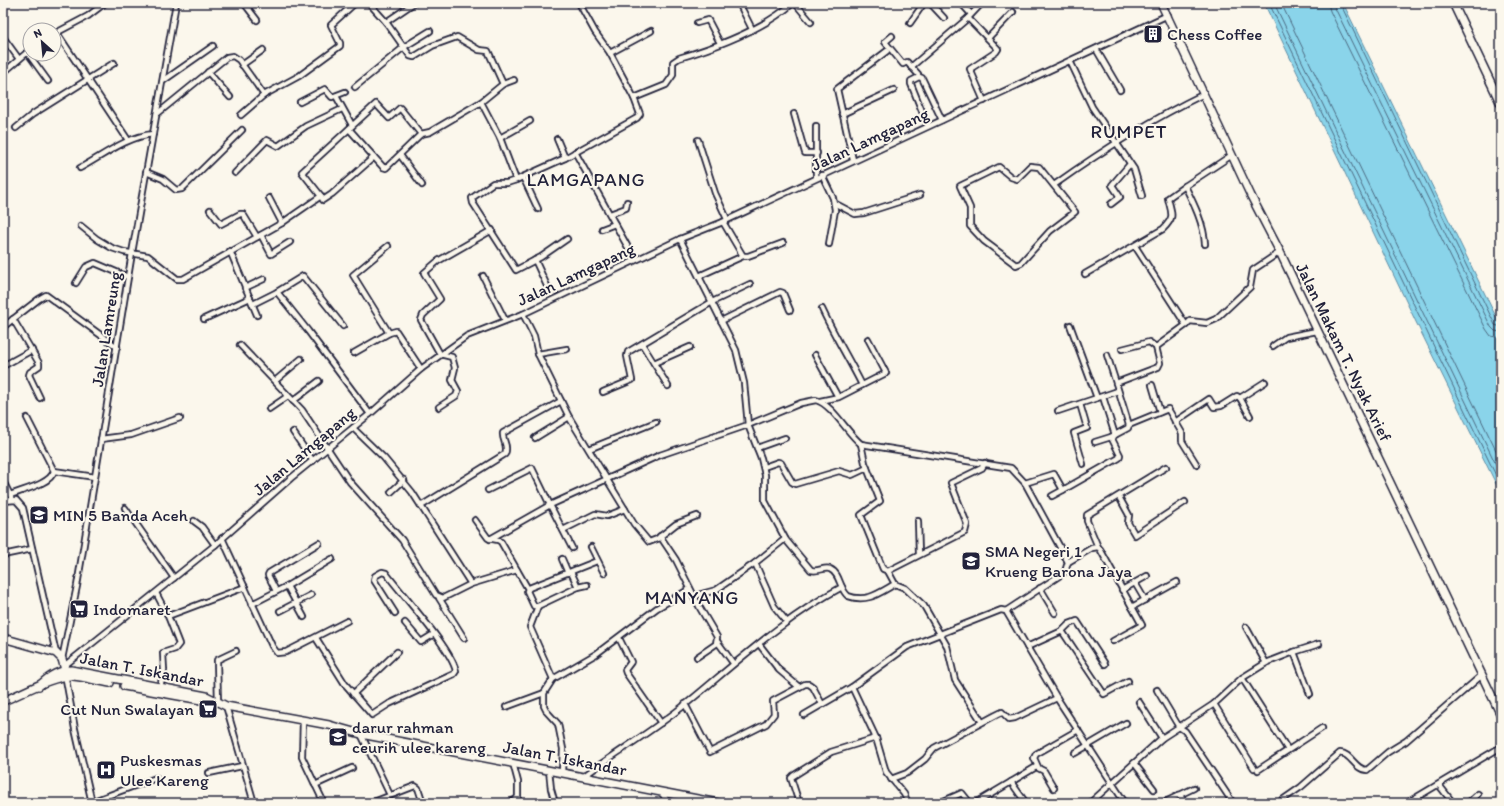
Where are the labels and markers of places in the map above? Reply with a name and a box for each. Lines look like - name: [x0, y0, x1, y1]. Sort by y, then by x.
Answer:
- building icon: Chess Coffee: [1142, 23, 1164, 45]
- place label: Chess Coffee: [1167, 24, 1262, 44]
- school or university icon: MIN 5 Banda Aceh: [28, 504, 50, 526]
- place label: MIN 5 Banda Aceh: [53, 505, 189, 525]
- place label: SMA Negeri 1 Krueng Barona Jaya: [985, 541, 1132, 581]
- school or university icon: SMA Negeri 1 Krueng Barona Jaya: [960, 550, 982, 572]
- supermarket icon: Indomaret: [68, 598, 90, 620]
- place label: Indomaret: [93, 599, 171, 619]
- supermarket icon: Cut Nun Swalayan: [197, 698, 219, 720]
- place label: Cut Nun Swalayan: [60, 699, 194, 719]
- place label: darur rahman ceurih ulee kareng: [352, 717, 486, 757]
- school or university icon: darur rahman ceurih ulee kareng: [327, 726, 349, 748]
- place label: Puskesmas Ulee Kareng: [120, 750, 209, 790]
- hospital icon: Puskesmas Ulee Kareng: [95, 759, 117, 781]

